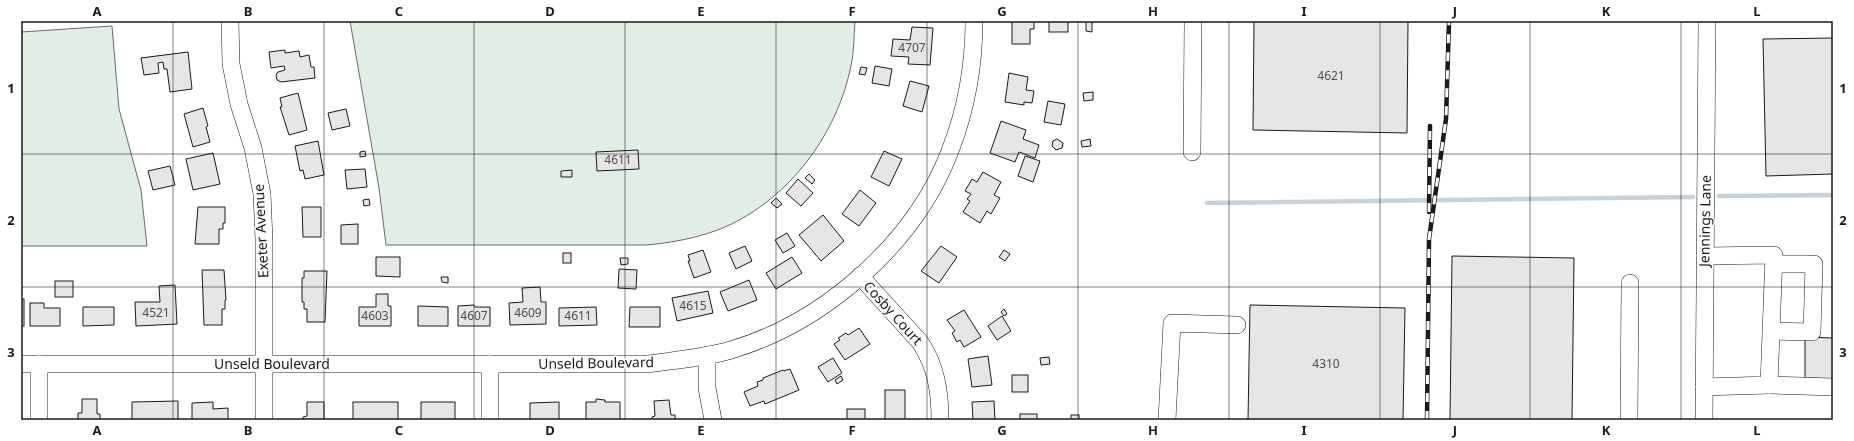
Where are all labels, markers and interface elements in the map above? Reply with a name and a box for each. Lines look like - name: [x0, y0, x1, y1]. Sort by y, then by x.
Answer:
- text: A: [93, 2, 102, 20]
- text: B: [244, 2, 252, 20]
- text: C: [395, 2, 403, 20]
- text: D: [545, 2, 555, 20]
- text: E: [697, 2, 705, 20]
- text: F: [848, 2, 856, 20]
- text: G: [997, 2, 1007, 20]
- text: H: [1148, 2, 1158, 20]
- text: I: [1301, 2, 1307, 20]
- text: J: [1452, 2, 1457, 20]
- text: K: [1602, 2, 1611, 20]
- text: L: [1753, 2, 1761, 20]
- house number: 4707: [898, 39, 926, 56]
- house number: 4621: [1317, 67, 1345, 84]
- text: 1: [7, 79, 15, 97]
- text: 1: [1839, 79, 1847, 97]
- house number: 4611: [604, 151, 632, 168]
- street label: Jennings Lane: [1694, 175, 1715, 269]
- street label: Exeter Avenue: [249, 183, 272, 279]
- text: 2: [7, 211, 15, 229]
- text: 2: [1839, 211, 1847, 229]
- street label: Cosby Court: [860, 277, 927, 349]
- house number: 4615: [679, 297, 707, 314]
- house number: 4521: [142, 304, 170, 321]
- house number: 4609: [514, 304, 542, 321]
- house number: 4603: [361, 307, 389, 324]
- house number: 4607: [460, 307, 488, 324]
- house number: 4611: [564, 307, 592, 324]
- text: 3: [7, 343, 15, 361]
- text: 3: [1839, 343, 1847, 361]
- street label: Unseld Boulevard: [538, 352, 654, 373]
- street label: Unseld Boulevard: [214, 354, 330, 373]
- house number: 4310: [1312, 355, 1340, 372]
- text: A: [93, 421, 102, 439]
- text: B: [244, 421, 252, 439]
- text: C: [395, 421, 403, 439]
- text: D: [545, 421, 555, 439]
- text: E: [697, 421, 705, 439]
- text: F: [848, 421, 856, 439]
- text: G: [997, 421, 1007, 439]
- text: H: [1148, 421, 1158, 439]
- text: I: [1301, 421, 1307, 439]
- text: J: [1452, 421, 1457, 439]
- text: K: [1602, 421, 1611, 439]
- text: L: [1753, 421, 1761, 439]

